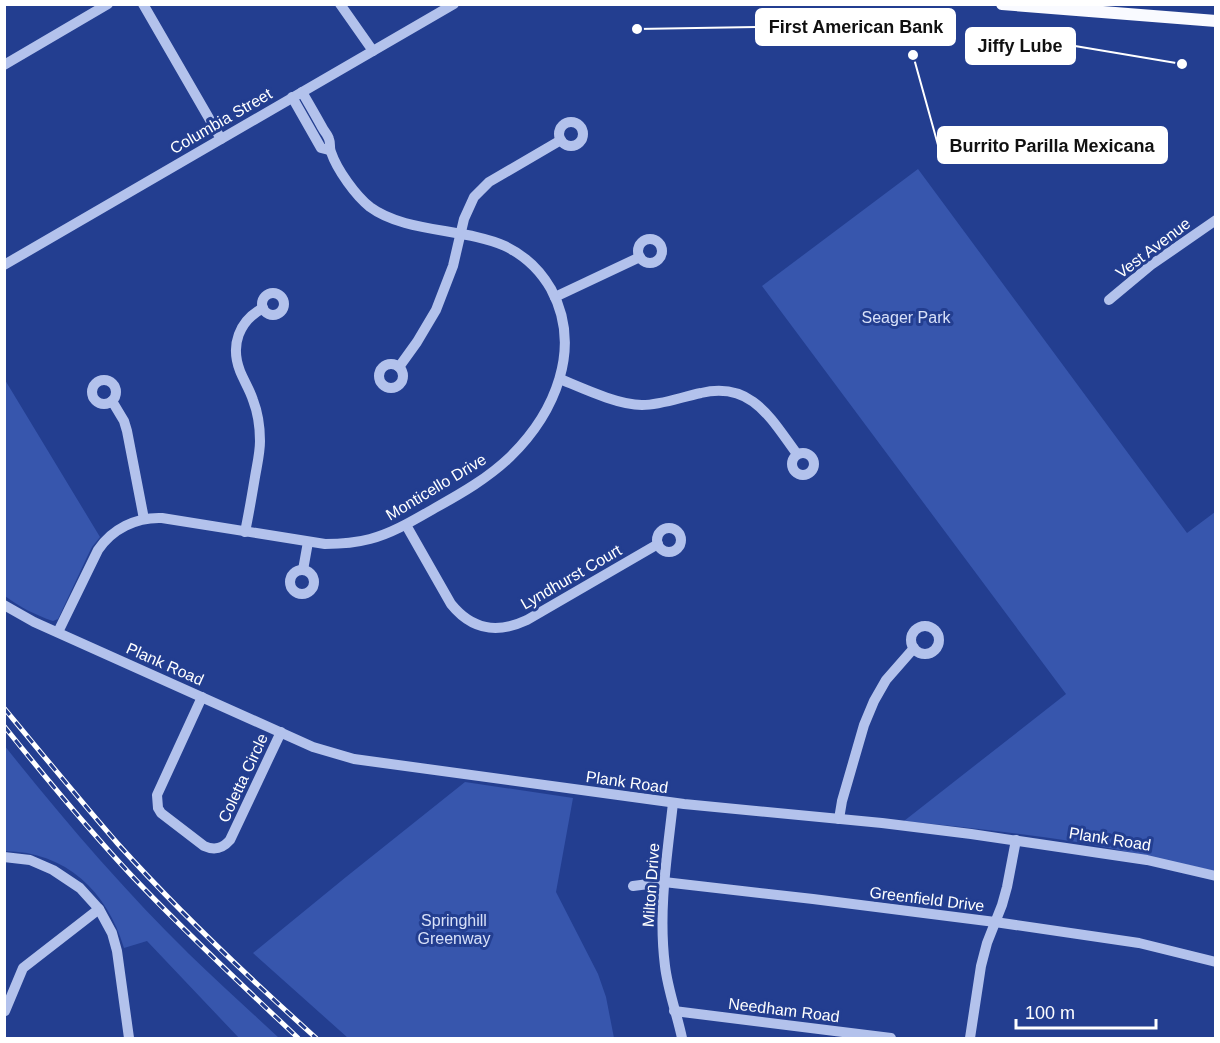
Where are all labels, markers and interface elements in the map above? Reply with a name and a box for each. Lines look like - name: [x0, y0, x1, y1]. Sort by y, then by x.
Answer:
- callout: First American Bank: [756, 9, 955, 45]
- text: First American Bank: [769, 17, 944, 37]
- callout: Jiffy Lube: [966, 28, 1075, 64]
- text: Jiffy Lube: [977, 36, 1063, 56]
- street label: Columbia Street: [167, 85, 275, 157]
- callout: Burrito Parilla Mexicana: [938, 127, 1167, 163]
- text: Burrito Parilla Mexicana: [949, 136, 1156, 156]
- street label: Vest Avenue: [1112, 214, 1194, 281]
- park label: Seager Park: [862, 309, 951, 326]
- street label: Monticello Drive: [383, 450, 489, 524]
- street label: Lyndhurst Court: [518, 541, 625, 613]
- street label: Plank Road: [124, 639, 206, 689]
- street label: Coletta Circle: [215, 731, 271, 825]
- street label: Plank Road: [585, 768, 669, 796]
- street label: Plank Road: [1068, 824, 1152, 854]
- street label: Milton Drive: [640, 842, 662, 928]
- street label: Greenfield Drive: [869, 884, 986, 914]
- park label: Springhill Greenway: [418, 912, 490, 947]
- scale bar: [1016, 992, 1156, 1030]
- street label: Needham Road: [727, 995, 841, 1025]
- text: 100 m: [1025, 1003, 1075, 1023]

